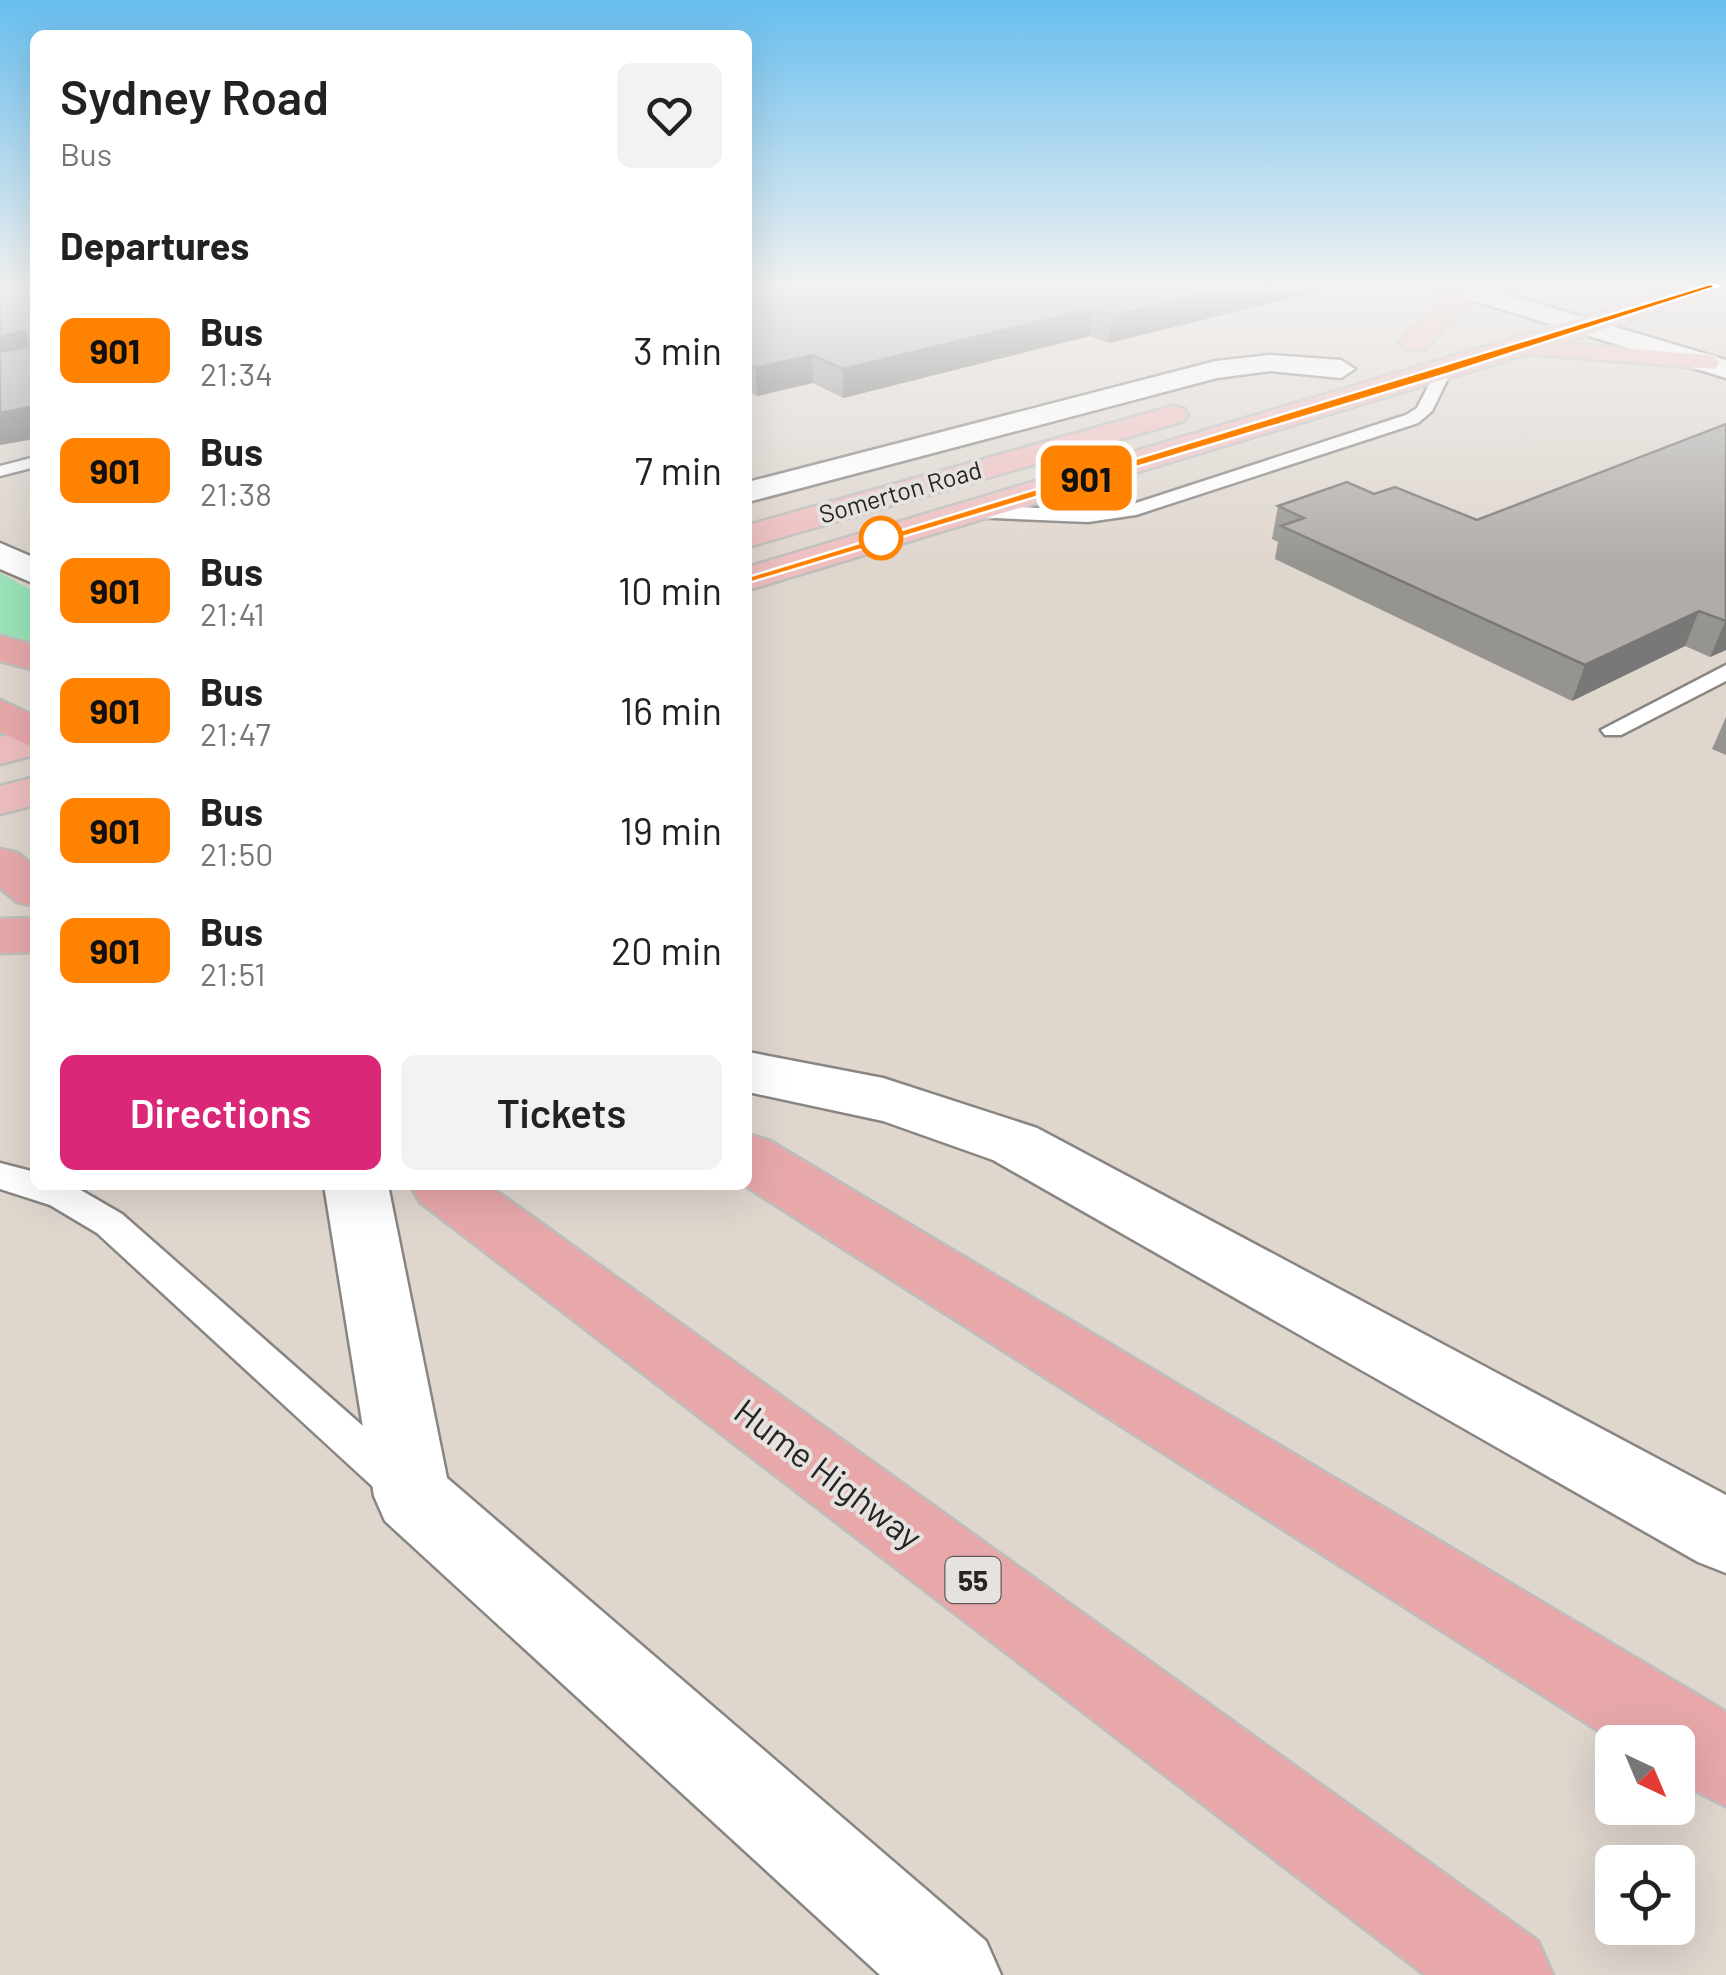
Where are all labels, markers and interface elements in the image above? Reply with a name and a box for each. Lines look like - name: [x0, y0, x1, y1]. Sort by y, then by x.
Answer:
- button: heart: [617, 63, 722, 168]
- text: Sydney Road: [60, 67, 329, 125]
- text: Bus: [60, 134, 112, 172]
- text: Departures: [60, 222, 249, 268]
- text: Bus: [200, 308, 263, 354]
- text: 3 min: [633, 327, 722, 373]
- text: 901: [90, 329, 140, 371]
- text: 21:34: [200, 354, 273, 392]
- text: Bus: [200, 428, 263, 474]
- line badge: 901: [1028, 446, 1144, 510]
- text: 7 min: [635, 447, 722, 493]
- text: 901: [90, 449, 140, 491]
- street label: Somerton Road: [815, 453, 985, 529]
- text: 901: [1061, 457, 1111, 499]
- text: 21:38: [200, 474, 272, 512]
- unlabelled marker: [860, 517, 902, 559]
- text: Bus: [200, 548, 263, 594]
- text: 10 min: [618, 567, 722, 613]
- text: 901: [90, 569, 140, 611]
- text: 21:41: [200, 594, 265, 632]
- text: Bus: [200, 668, 263, 714]
- text: 16 min: [620, 687, 722, 733]
- text: 901: [90, 689, 140, 731]
- text: 21:47: [200, 714, 271, 752]
- text: Bus: [200, 788, 263, 834]
- text: 19 min: [620, 807, 722, 853]
- text: 901: [90, 809, 140, 851]
- text: 21:50: [200, 834, 273, 872]
- text: Bus: [200, 908, 263, 954]
- text: 20 min: [611, 927, 722, 973]
- text: 901: [90, 929, 140, 971]
- text: 21:51: [200, 954, 266, 992]
- button: Directions: [60, 1055, 381, 1170]
- button: Tickets: [401, 1055, 722, 1170]
- street label: Hume Highway: [727, 1389, 931, 1557]
- road number: 55: [946, 1557, 1000, 1603]
- north arrow: [1595, 1725, 1695, 1825]
- map controls: [1595, 1725, 1695, 1945]
- button: locate: [1595, 1845, 1695, 1945]

